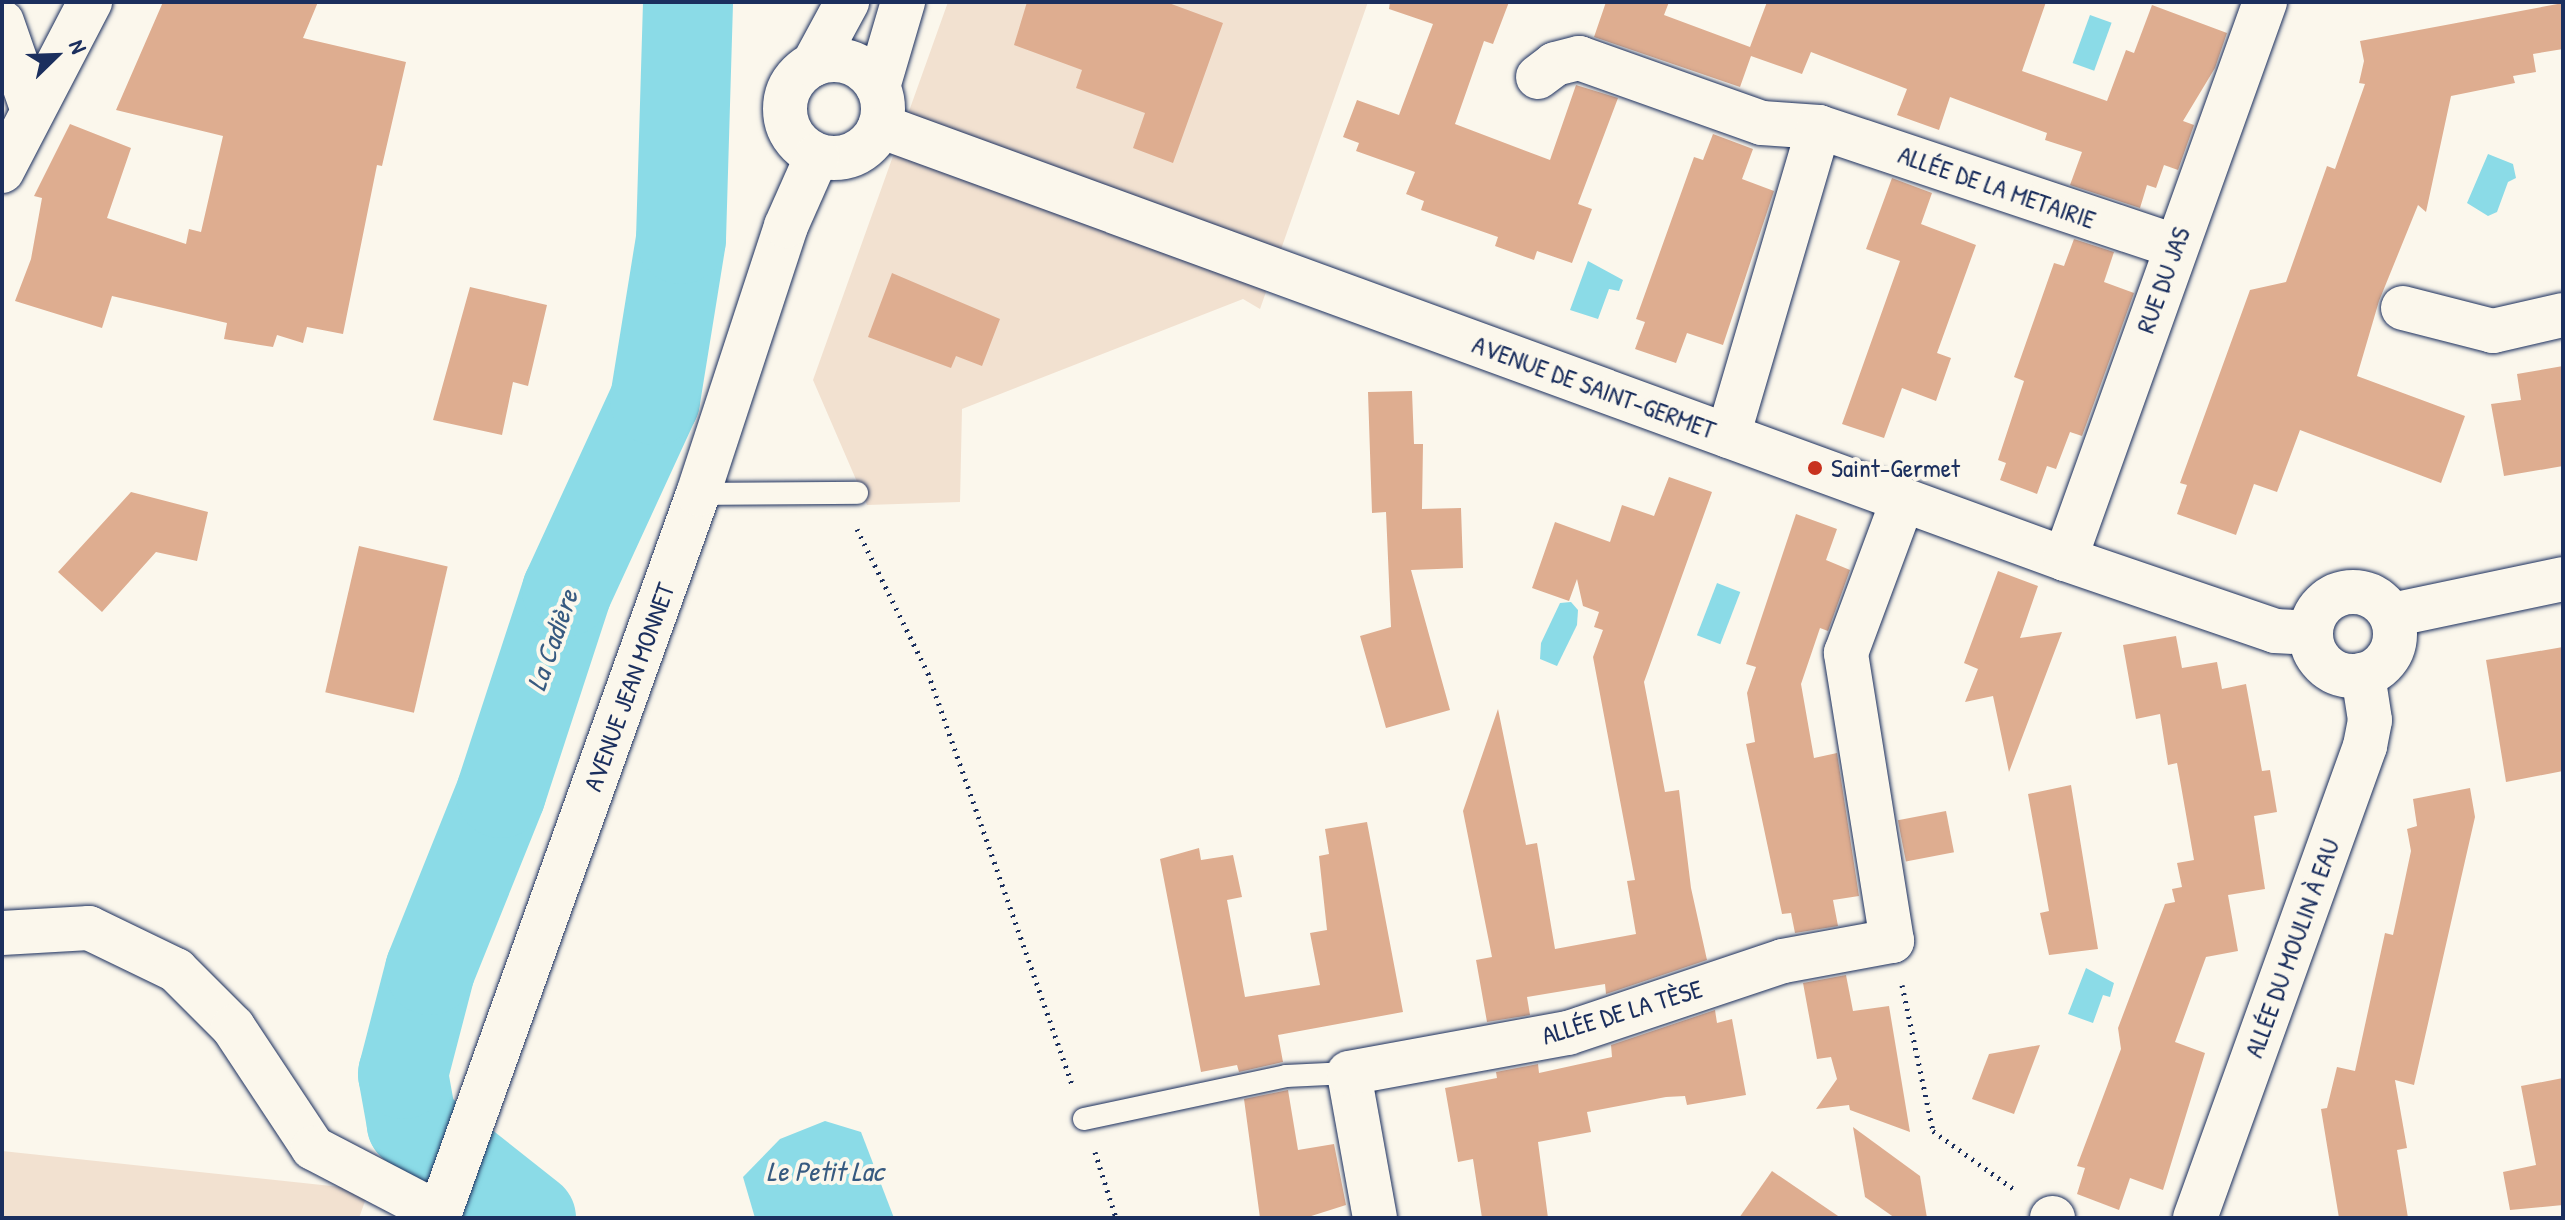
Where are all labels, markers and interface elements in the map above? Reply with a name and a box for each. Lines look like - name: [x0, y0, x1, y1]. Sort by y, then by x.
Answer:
- north arrow: [16, 16, 96, 96]
- text: N: [62, 35, 94, 58]
- street label: ALLÉE DE LA METAIRIE: [1894, 139, 2100, 235]
- street label: RUE DU JAS: [2129, 223, 2197, 337]
- street label: AVENUE DE SAINT-GERMET: [1468, 329, 1720, 445]
- place label: Saint-Germet: [1831, 452, 1960, 484]
- marker: Saint-Germet: [1806, 459, 1824, 477]
- street label: AVENUE JEAN MONNET: [577, 579, 681, 795]
- water label: La Cadière: [519, 585, 585, 695]
- street label: ALLÉE DU MOULIN À EAU: [2238, 834, 2346, 1062]
- street label: ALLÉE DE LA TÈSE: [1538, 973, 1706, 1051]
- water label: Le Petit Lac: [767, 1154, 883, 1188]

